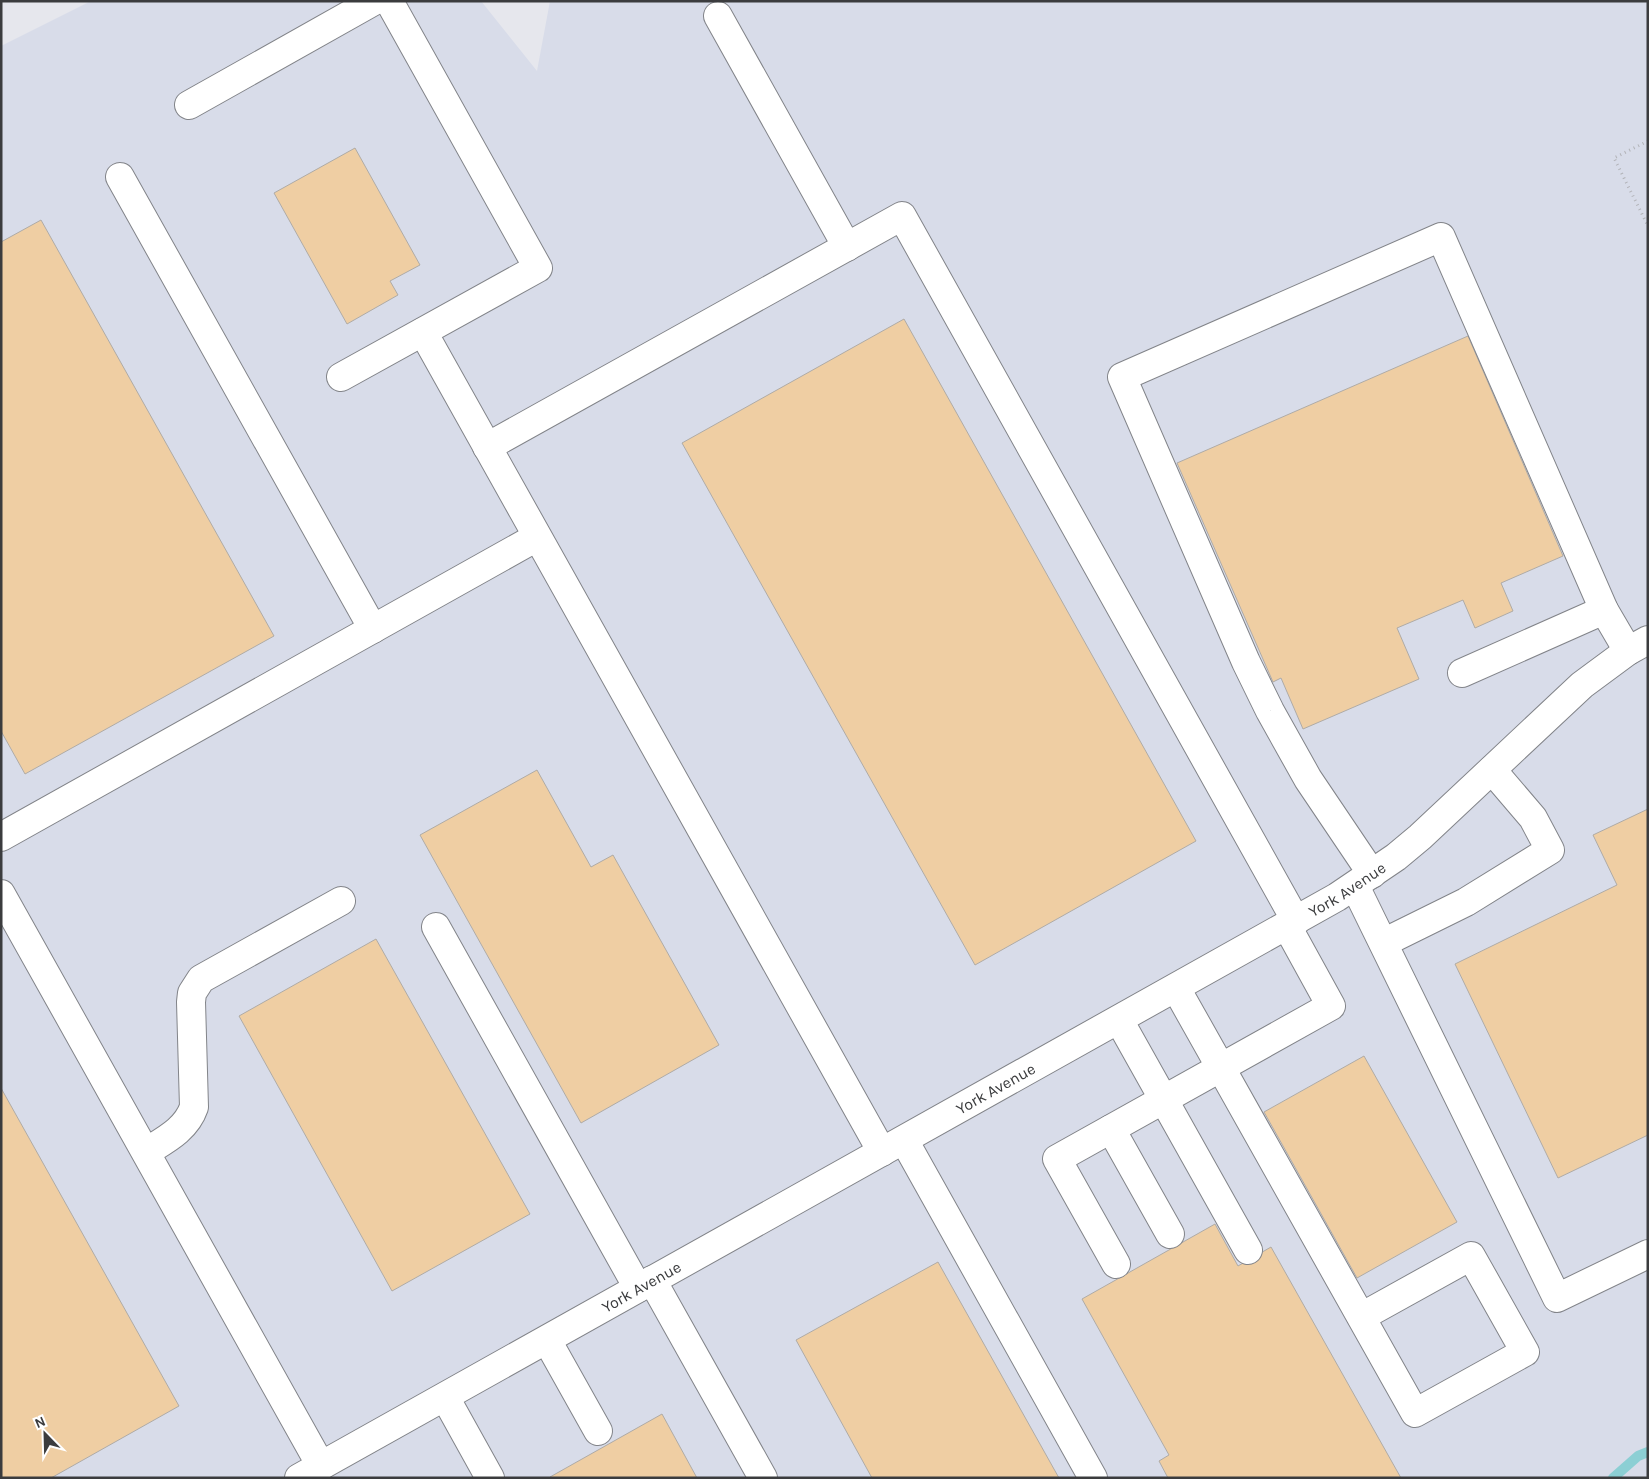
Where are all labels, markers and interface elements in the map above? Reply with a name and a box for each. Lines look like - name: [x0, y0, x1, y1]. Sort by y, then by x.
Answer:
- street label: York Avenue: [1305, 858, 1389, 921]
- street label: York Avenue: [953, 1059, 1039, 1118]
- street label: York Avenue: [598, 1257, 684, 1317]
- north arrow: [20, 1409, 70, 1459]
- text: N: [32, 1413, 48, 1432]

